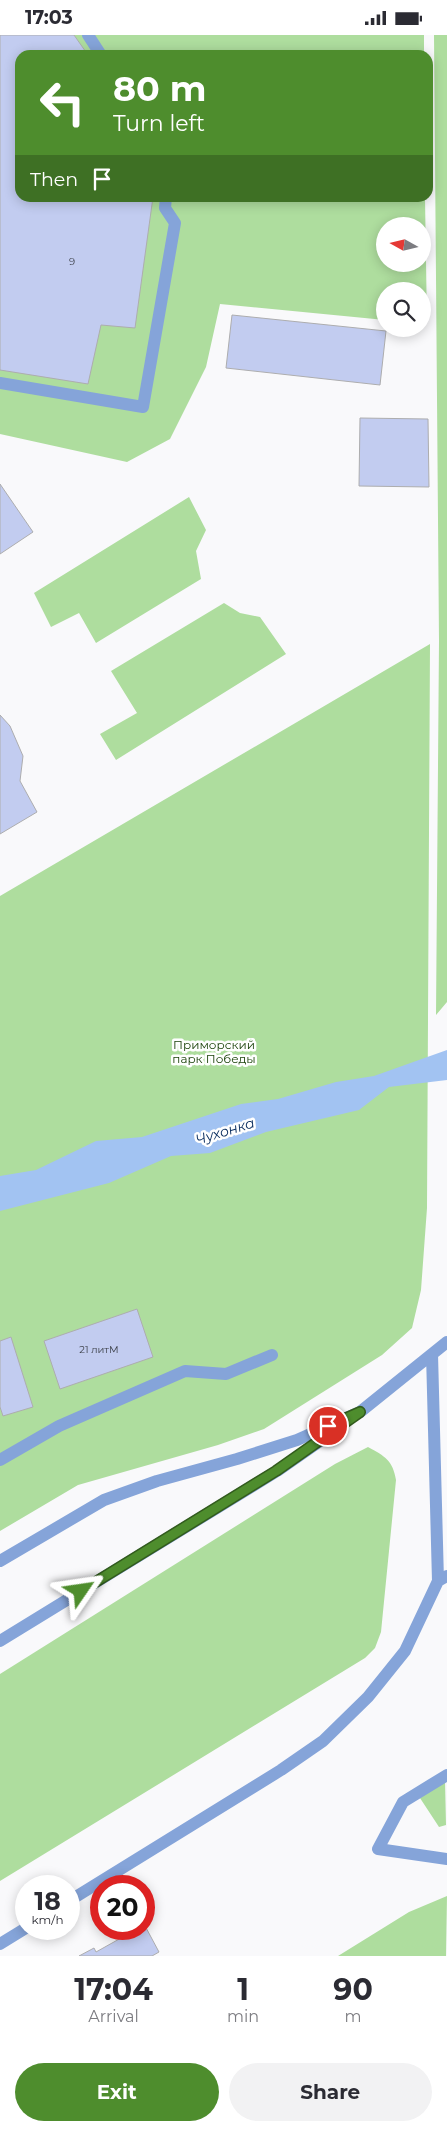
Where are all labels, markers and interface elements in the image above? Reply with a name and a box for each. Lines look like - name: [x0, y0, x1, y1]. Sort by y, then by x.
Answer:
- text: 17:03: [25, 6, 73, 29]
- text: 80 m: [113, 67, 207, 110]
- icon: left: [30, 70, 95, 135]
- text: Turn left: [113, 110, 205, 137]
- icon: arrive: [88, 165, 116, 193]
- text: Then: [30, 168, 78, 191]
- north arrow: [376, 217, 431, 273]
- map controls: [376, 217, 431, 337]
- house number: 9: [69, 255, 75, 268]
- button: search: [376, 282, 431, 337]
- park label: Приморский парк Победы: [172, 1037, 256, 1066]
- water label: Чухонка: [193, 1114, 257, 1148]
- house number: 21 литМ: [79, 1343, 119, 1356]
- pin: [307, 1405, 349, 1447]
- icon: arrive: [314, 1412, 342, 1440]
- position arrow: [54, 1564, 106, 1616]
- speed limit sign: 20: [90, 1875, 155, 1940]
- text: 18: [34, 1886, 61, 1916]
- text: km/h: [31, 1912, 64, 1927]
- text: 17:04: [74, 1971, 153, 2008]
- text: 1: [237, 1971, 249, 2008]
- text: 90: [333, 1971, 373, 2008]
- text: Arrival: [88, 2007, 139, 2026]
- text: min: [227, 2007, 259, 2026]
- text: m: [345, 2007, 362, 2026]
- button: Exit: [15, 2063, 219, 2121]
- button: Share: [229, 2063, 432, 2121]

